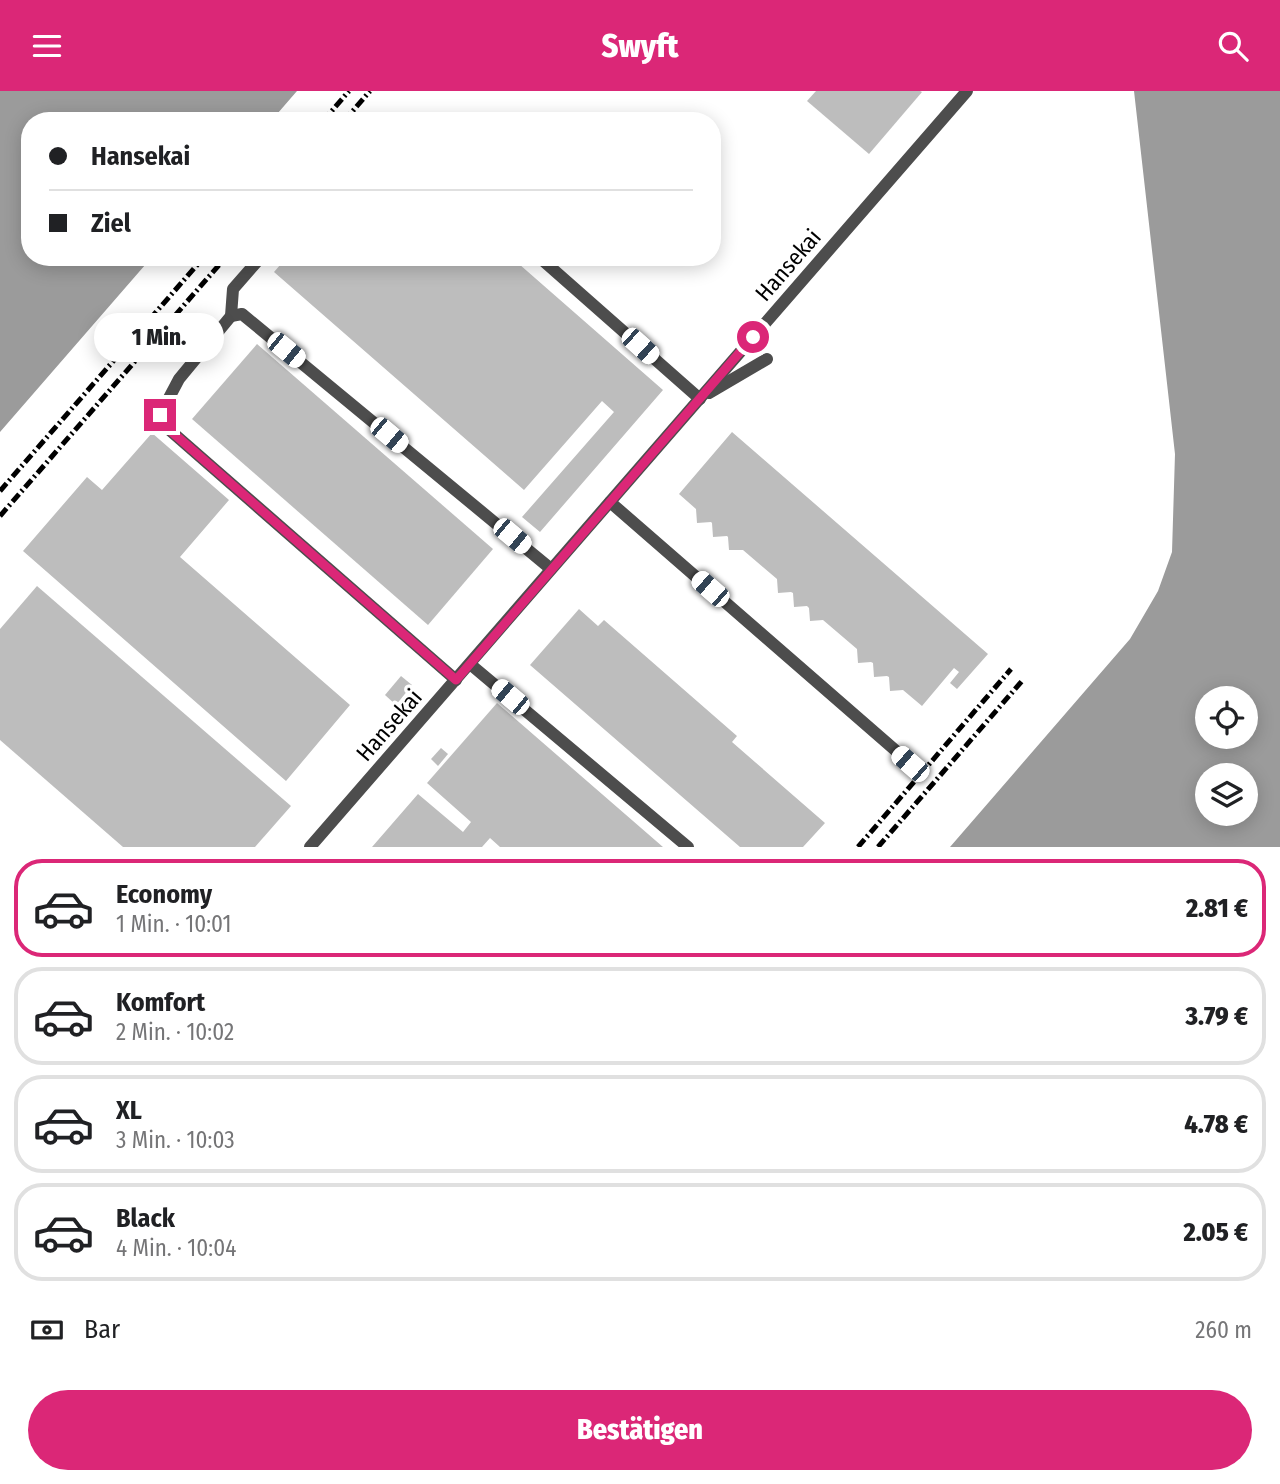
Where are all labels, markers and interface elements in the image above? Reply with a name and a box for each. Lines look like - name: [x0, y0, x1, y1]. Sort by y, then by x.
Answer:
- icon: menu: [28, 27, 66, 65]
- text: Swyft: [602, 27, 678, 65]
- icon: search: [1214, 27, 1252, 65]
- text: Hansekai: [91, 141, 190, 172]
- text: Ziel: [91, 208, 131, 239]
- street label: Hansekai: [749, 223, 827, 307]
- callout: 1 Min.: [95, 313, 225, 363]
- route start: [737, 321, 769, 353]
- text: 1 Min.: [132, 323, 186, 351]
- car: [618, 324, 663, 368]
- car: [264, 329, 309, 371]
- route end: [144, 399, 176, 431]
- car: [367, 413, 412, 457]
- car: [490, 514, 535, 558]
- car: [688, 567, 733, 611]
- car: [488, 675, 533, 719]
- street label: Hansekai: [350, 683, 428, 767]
- map controls: [1195, 686, 1258, 826]
- button: locate: [1195, 686, 1258, 749]
- car: [888, 742, 933, 786]
- button: layers: [1195, 763, 1258, 826]
- icon: car: [32, 877, 95, 940]
- text: Economy: [116, 879, 212, 910]
- text: 2.81 €: [1186, 893, 1248, 924]
- text: 1 Min. · 10:01: [116, 910, 231, 938]
- icon: car: [32, 985, 95, 1048]
- text: Komfort: [116, 987, 205, 1018]
- text: 3.79 €: [1185, 1001, 1248, 1032]
- text: 2 Min. · 10:02: [116, 1018, 234, 1046]
- icon: car: [32, 1093, 95, 1156]
- text: XL: [116, 1095, 142, 1126]
- text: 4.78 €: [1184, 1109, 1248, 1140]
- text: 3 Min. · 10:03: [116, 1126, 235, 1154]
- icon: car: [32, 1201, 95, 1264]
- text: Black: [116, 1203, 175, 1234]
- text: 2.05 €: [1183, 1217, 1248, 1248]
- text: 4 Min. · 10:04: [116, 1234, 236, 1262]
- icon: cash: [28, 1311, 66, 1349]
- text: Bar: [84, 1314, 120, 1345]
- text: 260 m: [1195, 1316, 1252, 1344]
- button: Bestätigen: [28, 1390, 1252, 1470]

